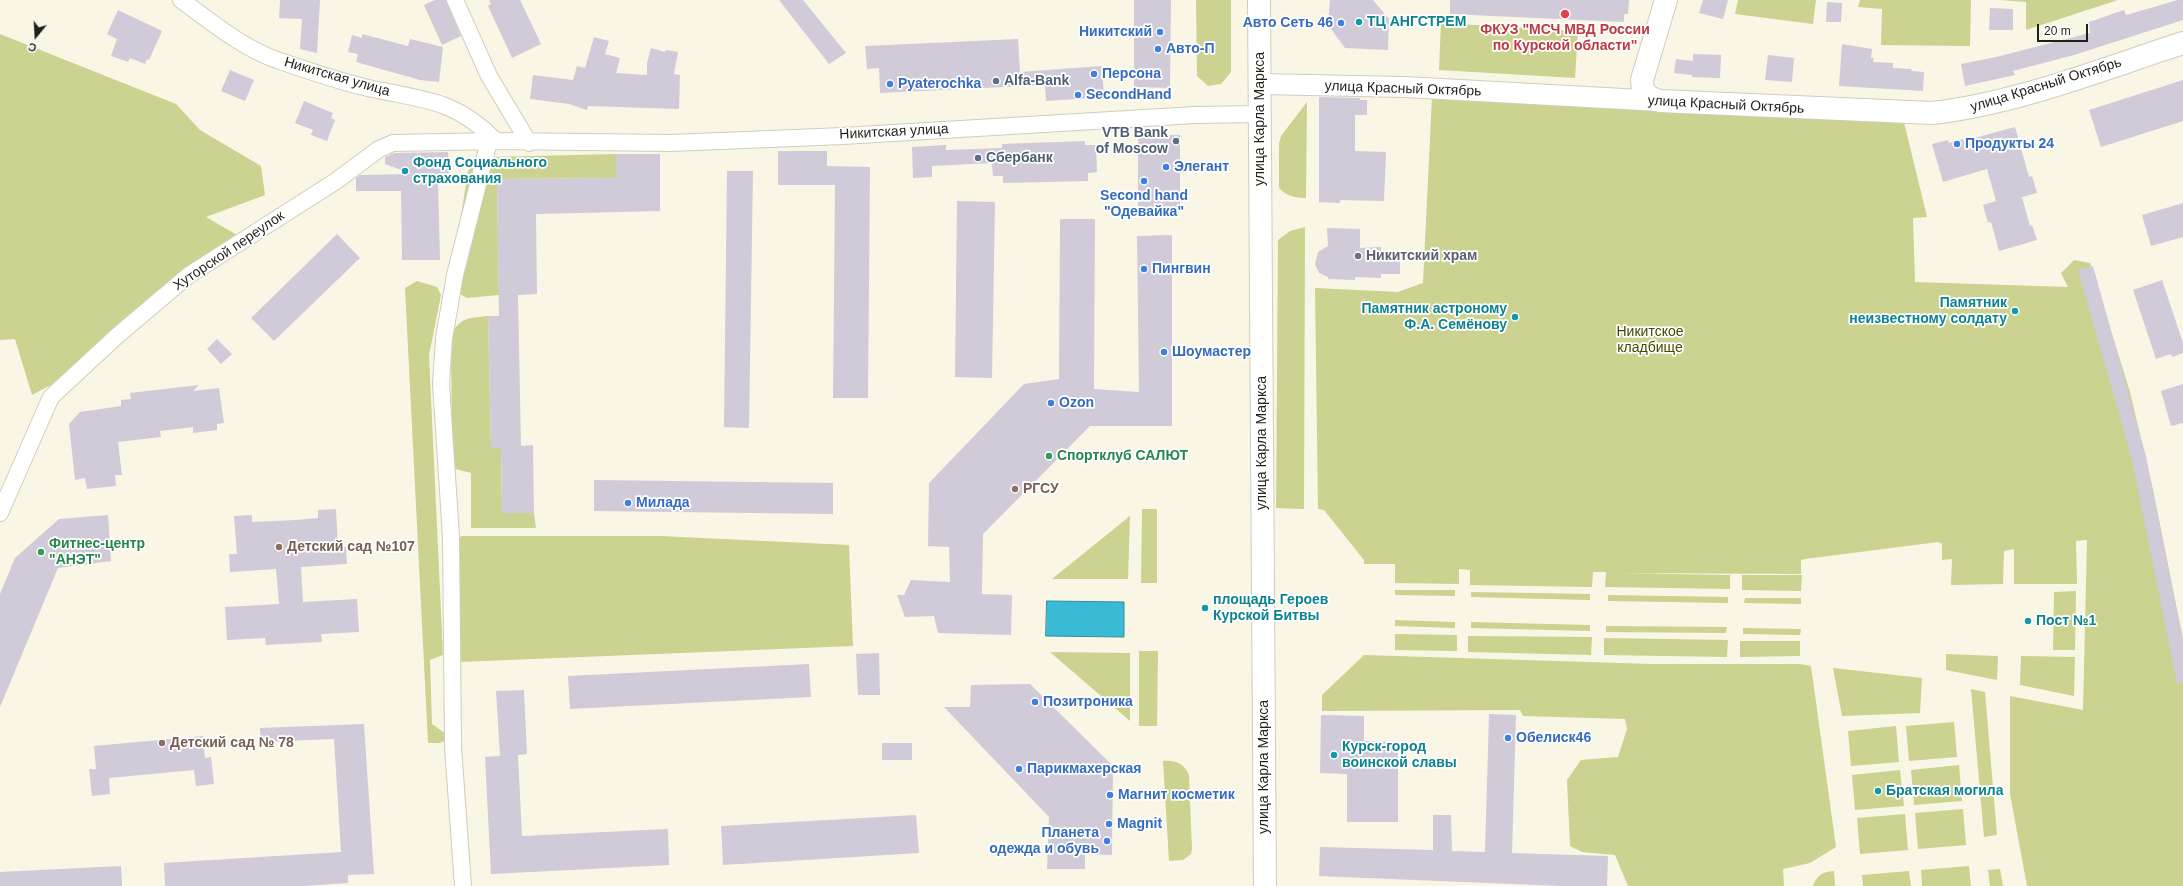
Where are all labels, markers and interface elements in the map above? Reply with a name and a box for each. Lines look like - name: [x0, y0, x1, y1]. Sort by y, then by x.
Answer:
- marker: ФКУЗ "МСЧ МВД России по Курской области": [1559, 8, 1571, 20]
- place label: ТЦ АНГСТРЕМ: [1367, 14, 1466, 30]
- place label: Авто Сеть 46: [1243, 15, 1333, 31]
- north arrow: [16, 16, 56, 56]
- scale bar: [2039, 16, 2090, 42]
- marker: ТЦ АНГСТРЕМ: [1354, 17, 1364, 27]
- marker: Авто Сеть 46: [1336, 18, 1346, 28]
- place label: ФКУЗ "МСЧ МВД России по Курской области": [1480, 22, 1650, 54]
- place label: Никитский: [1079, 24, 1152, 40]
- text: 20 m: [2044, 24, 2071, 38]
- marker: Никитский: [1155, 27, 1165, 37]
- text: С: [27, 40, 38, 54]
- place label: Авто-П: [1166, 41, 1214, 57]
- marker: Авто-П: [1153, 44, 1163, 54]
- street label: улица Карла Маркса: [1252, 52, 1268, 186]
- street label: Никитская улица: [282, 54, 392, 100]
- street label: улица Красный Октябрь: [1969, 54, 2123, 116]
- place label: Персона: [1102, 66, 1161, 82]
- marker: Персона: [1089, 69, 1099, 79]
- place label: Alfa-Bank: [1004, 73, 1069, 89]
- place label: Pyaterochka: [898, 76, 981, 92]
- marker: Alfa-Bank: [991, 76, 1001, 86]
- street label: улица Красный Октябрь: [1324, 78, 1482, 100]
- marker: Pyaterochka: [885, 79, 895, 89]
- place label: SecondHand: [1086, 87, 1172, 103]
- marker: SecondHand: [1073, 90, 1083, 100]
- street label: улица Красный Октябрь: [1647, 93, 1805, 117]
- street label: Никитская улица: [839, 121, 949, 143]
- place label: VTB Bank of Moscow: [1096, 125, 1168, 158]
- marker: VTB Bank of Moscow: [1171, 136, 1181, 146]
- place label: Продукты 24: [1965, 136, 2054, 152]
- marker: Продукты 24: [1952, 139, 1962, 149]
- place label: Сбербанк: [986, 150, 1053, 166]
- marker: Сбербанк: [973, 153, 983, 163]
- place label: Фонд Социального страхования: [413, 155, 547, 188]
- place label: Элегант: [1174, 159, 1229, 175]
- marker: Элегант: [1161, 162, 1171, 172]
- marker: Фонд Социального страхования: [400, 166, 410, 176]
- marker: Second hand "Одевайка": [1139, 176, 1149, 186]
- place label: Second hand "Одевайка": [1100, 188, 1188, 220]
- street label: Хуторской переулок: [170, 208, 288, 294]
- place label: Никитский храм: [1366, 248, 1477, 264]
- marker: Никитский храм: [1353, 251, 1363, 261]
- place label: Пингвин: [1152, 261, 1211, 277]
- marker: Пингвин: [1139, 264, 1149, 274]
- place label: Памятник неизвестному солдату: [1849, 295, 2007, 328]
- place label: Памятник астроному Ф.А. Семёнову: [1361, 301, 1507, 334]
- marker: Памятник неизвестному солдату: [2010, 306, 2020, 316]
- marker: Памятник астроному Ф.А. Семёнову: [1510, 312, 1520, 322]
- park label: Никитское кладбище: [1617, 324, 1683, 356]
- place label: Шоумастер: [1172, 344, 1251, 360]
- marker: Шоумастер: [1159, 347, 1169, 357]
- street label: улица Карла Маркса: [1254, 376, 1270, 510]
- place label: Ozon: [1059, 395, 1094, 411]
- marker: Ozon: [1046, 398, 1056, 408]
- place label: Спортклуб САЛЮТ: [1057, 448, 1188, 464]
- marker: Спортклуб САЛЮТ: [1044, 451, 1054, 461]
- place label: РГСУ: [1023, 481, 1059, 497]
- marker: РГСУ: [1010, 484, 1020, 494]
- place label: Милада: [636, 495, 690, 511]
- marker: Милада: [623, 498, 633, 508]
- place label: Фитнес-центр "АНЭТ": [49, 536, 145, 568]
- place label: Детский сад №107: [287, 539, 415, 555]
- marker: Детский сад №107: [274, 542, 284, 552]
- marker: Фитнес-центр "АНЭТ": [36, 547, 46, 557]
- place label: площадь Героев Курской Битвы: [1213, 592, 1328, 624]
- marker: площадь Героев Курской Битвы: [1200, 603, 1210, 613]
- place label: Пост №1: [2036, 613, 2096, 629]
- marker: Пост №1: [2023, 616, 2033, 626]
- place label: Позитроника: [1043, 694, 1133, 710]
- marker: Позитроника: [1030, 697, 1040, 707]
- street label: улица Карла Маркса: [1256, 700, 1272, 834]
- place label: Обелиск46: [1516, 730, 1591, 746]
- marker: Обелиск46: [1503, 733, 1513, 743]
- place label: Детский сад № 78: [170, 735, 294, 751]
- marker: Детский сад № 78: [157, 738, 167, 748]
- place label: Курск-город воинской славы: [1342, 739, 1457, 772]
- marker: Курск-город воинской славы: [1329, 750, 1339, 760]
- place label: Парикмахерская: [1027, 761, 1141, 777]
- marker: Парикмахерская: [1014, 764, 1024, 774]
- place label: Братская могила: [1886, 783, 2004, 799]
- marker: Братская могила: [1873, 786, 1883, 796]
- place label: Магнит косметик: [1118, 787, 1235, 803]
- marker: Магнит косметик: [1105, 790, 1115, 800]
- place label: Magnit: [1117, 816, 1162, 832]
- marker: Magnit: [1104, 819, 1114, 829]
- place label: Планета одежда и обувь: [989, 825, 1099, 858]
- marker: Планета одежда и обувь: [1102, 836, 1112, 846]

